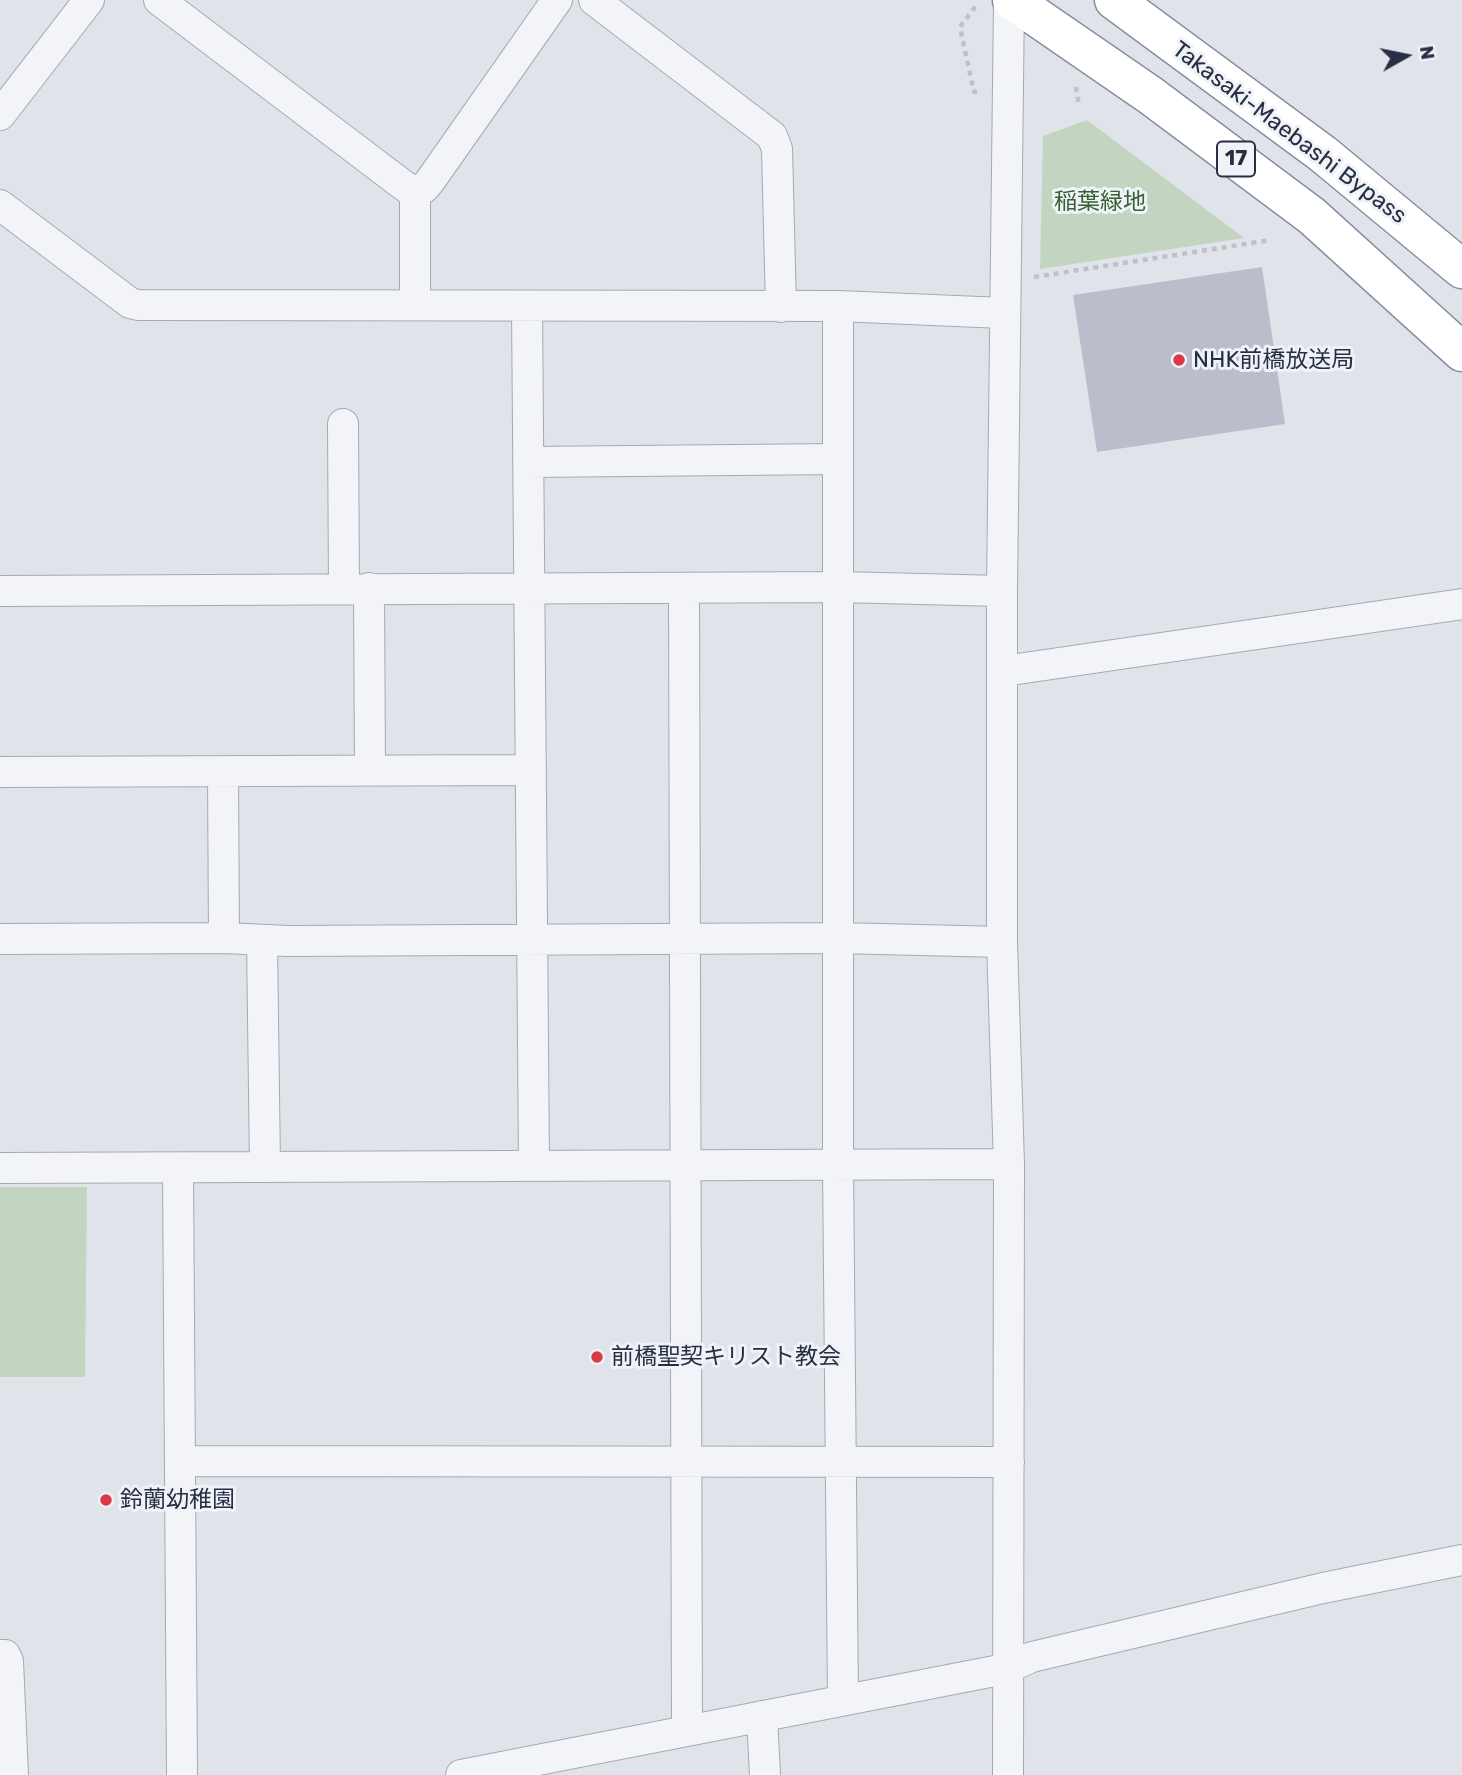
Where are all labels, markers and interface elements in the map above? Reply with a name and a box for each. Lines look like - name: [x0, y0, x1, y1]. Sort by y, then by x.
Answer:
- north arrow: [1371, 21, 1441, 91]
- street label: Takasaki-Maebashi Bypass: [1166, 36, 1412, 230]
- text: N: [1415, 44, 1440, 61]
- road number: 17: [1217, 142, 1255, 176]
- park label: 稲葉緑地: [1054, 188, 1146, 216]
- place label: NHK前橋放送局: [1193, 346, 1354, 374]
- marker: NHK前橋放送局: [1171, 352, 1187, 368]
- place label: 前橋聖契キリスト教会: [611, 1343, 841, 1371]
- marker: 前橋聖契キリスト教会: [589, 1349, 605, 1365]
- place label: 鈴蘭幼稚園: [120, 1486, 235, 1514]
- marker: 鈴蘭幼稚園: [98, 1492, 114, 1508]

